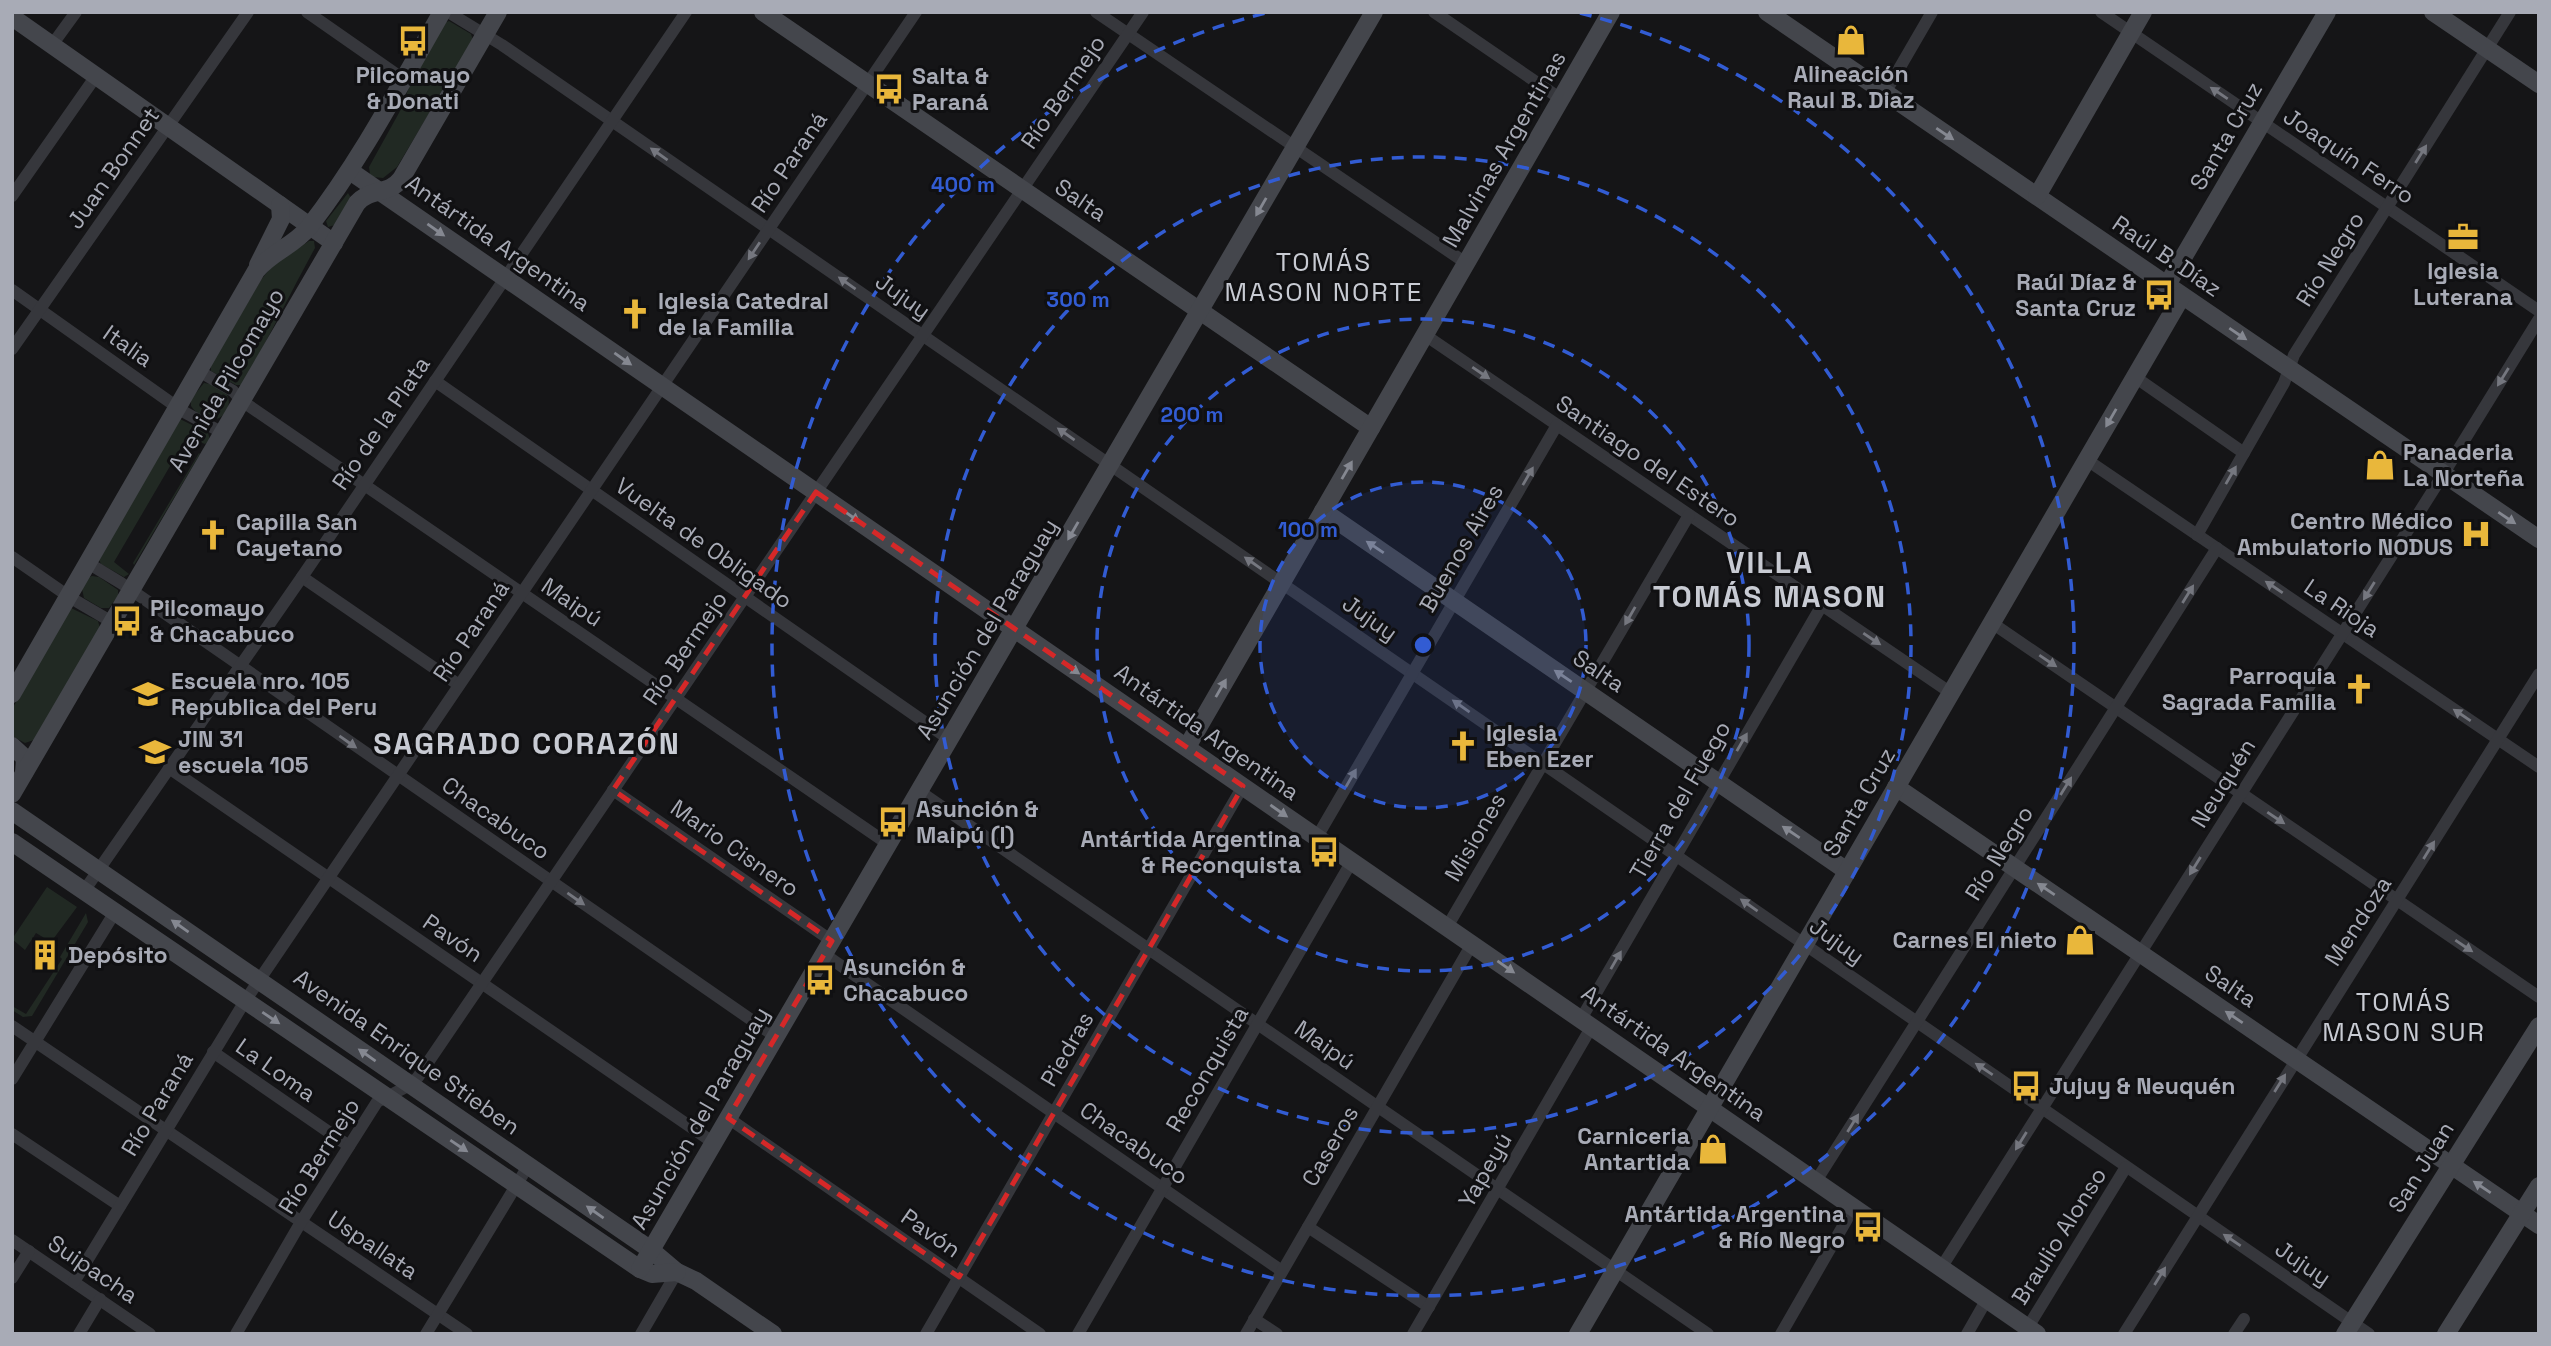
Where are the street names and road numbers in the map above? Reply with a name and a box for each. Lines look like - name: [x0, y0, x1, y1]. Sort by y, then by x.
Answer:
- street label: Río Bermejo: [1014, 29, 1112, 155]
- street label: Malvinas Argentinas: [1435, 45, 1573, 253]
- street label: Santa Cruz: [2183, 76, 2269, 196]
- street label: Juan Bonnet: [60, 101, 166, 235]
- street label: Joaquín Ferro: [2278, 101, 2420, 211]
- street label: Río Paraná: [744, 106, 834, 218]
- street label: Antártida Argentina: [400, 168, 596, 318]
- street label: Salta: [1049, 172, 1113, 228]
- street label: Río Negro: [2289, 206, 2371, 312]
- street label: Raúl B. Díaz: [2107, 209, 2227, 303]
- street label: Jujuy: [869, 266, 937, 326]
- street label: Avenida Pilcomayo: [161, 283, 291, 477]
- street label: Italia: [97, 318, 159, 374]
- street label: Río de la Plata: [325, 350, 437, 496]
- street label: Santiago del Estero: [1550, 388, 1746, 534]
- street label: Vuelta de Obligado: [610, 471, 798, 615]
- street label: Buenos Aires: [1412, 479, 1510, 617]
- street label: Asunción del Paraguay: [909, 513, 1065, 745]
- street label: Maipú: [536, 571, 608, 633]
- street label: La Rioja: [2298, 572, 2386, 644]
- street label: Río Paraná: [426, 575, 516, 687]
- street label: Río Bermejo: [636, 585, 734, 711]
- street label: Jujuy: [1336, 588, 1404, 648]
- street label: Salta: [1567, 643, 1631, 699]
- street label: Antártida Argentina: [1109, 657, 1305, 807]
- street label: Tierra del Fuego: [1623, 716, 1737, 884]
- street label: Neuquén: [2184, 733, 2262, 833]
- street label: Santa Cruz: [1816, 742, 1902, 862]
- street label: Chacabuco: [436, 770, 556, 866]
- street label: Misiones: [1438, 787, 1512, 887]
- street label: Mario Cisnero: [665, 793, 805, 903]
- street label: Río Negro: [1958, 800, 2040, 906]
- street label: Mendoza: [2318, 870, 2398, 972]
- street label: Pavón: [417, 907, 489, 969]
- street label: Jujuy: [1804, 911, 1870, 971]
- street label: Salta: [2199, 958, 2263, 1014]
- street label: Avenida Enrique Stieben: [288, 962, 526, 1142]
- street label: Antártida Argentina: [1576, 978, 1772, 1128]
- street label: Asunción del Paraguay: [624, 1001, 776, 1235]
- street label: Reconquista: [1159, 1001, 1255, 1137]
- street label: Piedras: [1034, 1006, 1100, 1092]
- street label: Maipú: [1289, 1013, 1361, 1077]
- street label: La Loma: [230, 1032, 322, 1108]
- street label: Río Paraná: [114, 1047, 200, 1161]
- street label: Río Bermejo: [272, 1092, 366, 1220]
- street label: Chacabuco: [1074, 1095, 1194, 1191]
- street label: Caseros: [1295, 1100, 1365, 1192]
- street label: San Juan: [2381, 1116, 2461, 1218]
- street label: Yapeyú: [1452, 1127, 1518, 1213]
- street label: Braulio Alonso: [2005, 1162, 2113, 1310]
- street label: Pavón: [895, 1202, 967, 1264]
- street label: Uspallata: [322, 1204, 424, 1286]
- street label: Suipacha: [42, 1228, 144, 1310]
- street label: Jujuy: [2269, 1234, 2337, 1292]

